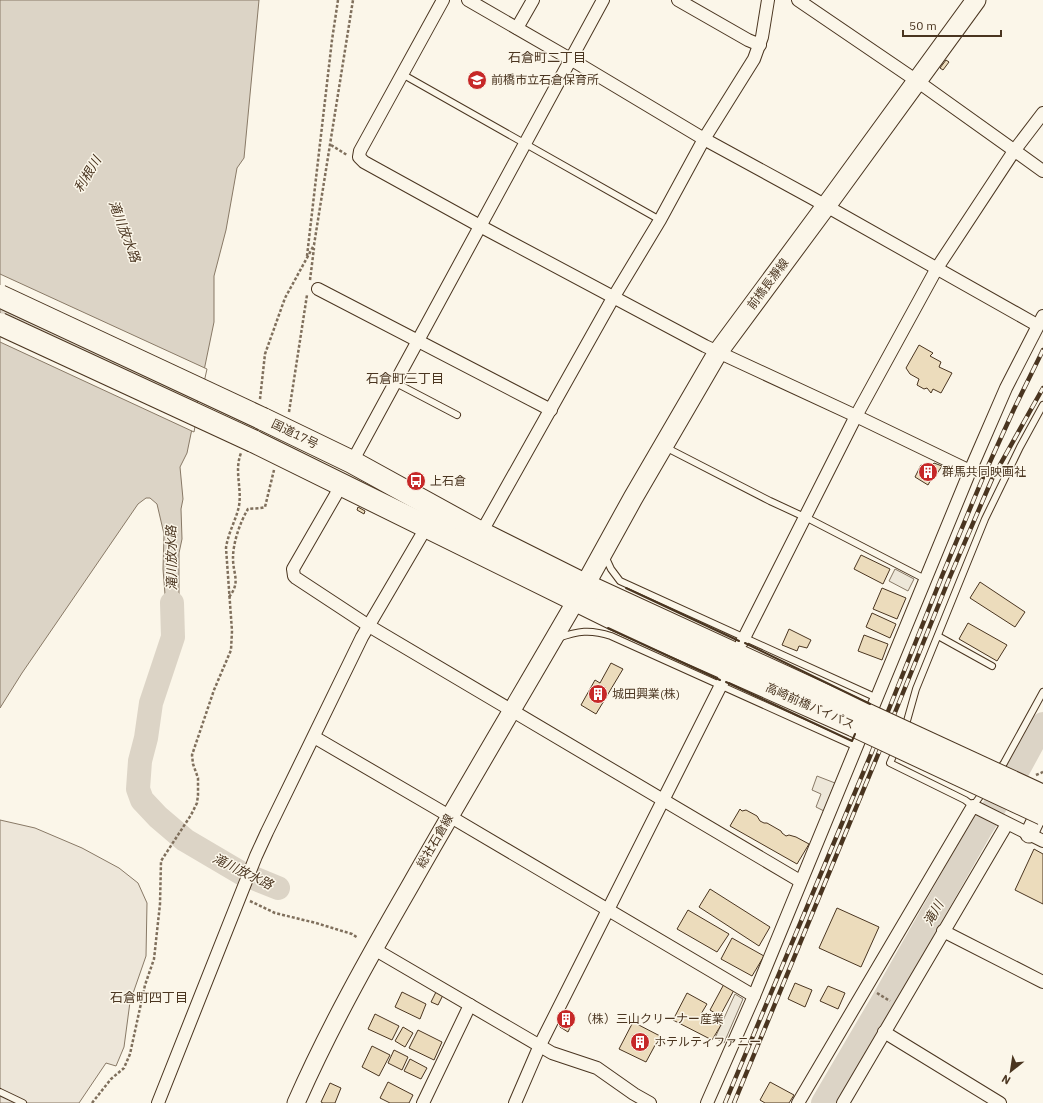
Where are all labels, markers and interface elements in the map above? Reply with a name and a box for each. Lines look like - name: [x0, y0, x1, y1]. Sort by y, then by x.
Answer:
- scale bar: [903, 12, 1001, 38]
- text: 50 m: [909, 18, 937, 33]
- district label: 石倉町二丁目: [508, 49, 586, 66]
- school or university icon: 前橋市立石倉保育所: [466, 69, 488, 91]
- place label: 前橋市立石倉保育所: [491, 72, 599, 87]
- water label: 利根川: [70, 151, 106, 195]
- water label: 滝川放水路: [105, 198, 144, 265]
- street label: 前橋長瀞線: [744, 255, 792, 312]
- district label: 石倉町三丁目: [366, 370, 444, 387]
- street label: 国道17号: [269, 416, 321, 451]
- building icon: 群馬共同映画社: [917, 461, 939, 483]
- place label: 群馬共同映画社: [942, 464, 1026, 479]
- bus stop icon: 上石倉: [405, 470, 427, 492]
- place label: 上石倉: [430, 473, 466, 488]
- water label: 滝川放水路: [162, 524, 181, 591]
- street label: 高崎前橋バイパス: [763, 679, 857, 732]
- building icon: 城田興業(株): [587, 683, 609, 705]
- place label: 城田興業(株): [612, 686, 680, 701]
- street label: 総社石倉線: [413, 811, 456, 870]
- water label: 滝川放水路: [210, 850, 277, 894]
- water label: 滝川: [920, 896, 948, 929]
- district label: 石倉町四丁目: [110, 989, 188, 1006]
- building icon: （株）三山クリーナー産業: [555, 1008, 577, 1030]
- place label: （株）三山クリーナー産業: [580, 1011, 724, 1026]
- building icon: ホテルティファニー: [629, 1031, 651, 1053]
- place label: ホテルティファニー: [654, 1034, 761, 1049]
- north arrow: [991, 1051, 1031, 1091]
- text: N: [999, 1072, 1013, 1088]

